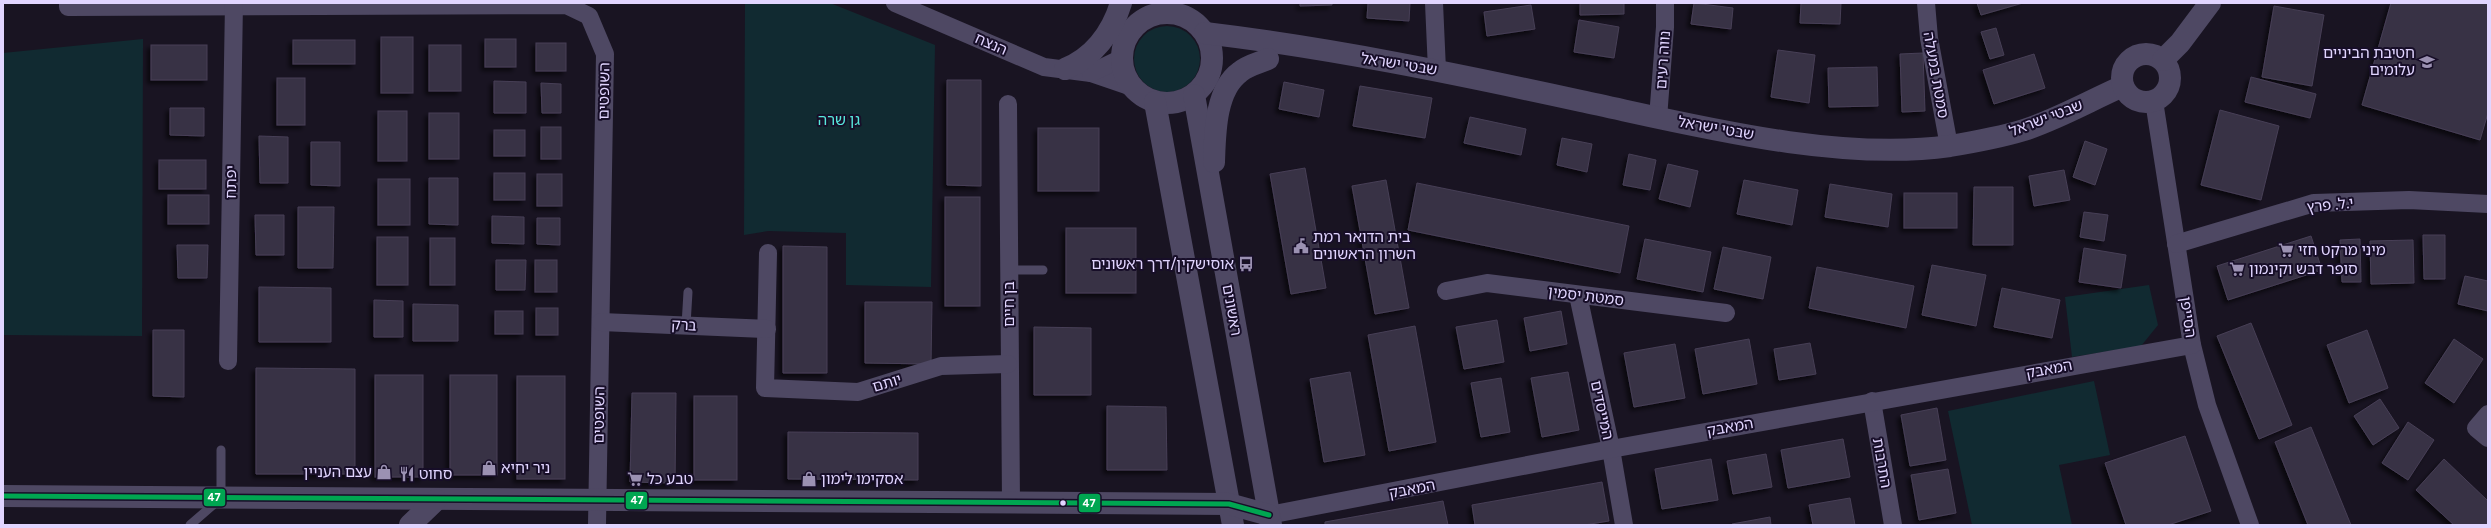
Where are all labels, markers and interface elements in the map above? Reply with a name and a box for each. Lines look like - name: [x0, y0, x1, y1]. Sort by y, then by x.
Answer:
- street label: הנצח: [972, 29, 1010, 59]
- street label: נווה רעים: [1652, 30, 1674, 90]
- street label: סמטת במעלה: [1920, 30, 1952, 120]
- place label: חטיבת הביניים עלומים: [2323, 44, 2415, 79]
- street label: שבטי ישראל: [1359, 49, 1439, 79]
- school or university icon: חטיבת הביניים עלומים: [2418, 53, 2436, 71]
- street label: השופטים: [595, 62, 613, 120]
- street label: שבטי ישראל: [2007, 96, 2085, 140]
- park label: גן שרה: [818, 111, 861, 129]
- street label: שבטי ישראל: [1676, 112, 1756, 144]
- street label: יפתח: [222, 165, 240, 199]
- street label: י.ל. פרץ: [2306, 194, 2354, 216]
- place label: בית הדואר רמת השרון הראשונים: [1313, 228, 1416, 263]
- public building icon: בית הדואר רמת השרון הראשונים: [1292, 237, 1310, 255]
- supermarket icon: מיני מרקט חזי: [2277, 241, 2295, 259]
- place label: מיני מרקט חזי: [2298, 241, 2386, 259]
- place label: אוסישקין/דרך ראשונים: [1091, 255, 1234, 273]
- bus stop icon: אוסישקין/דרך ראשונים: [1237, 255, 1255, 273]
- supermarket icon: סופר דבש וקינמון: [2228, 260, 2246, 278]
- place label: סופר דבש וקינמון: [2249, 260, 2358, 278]
- street label: בן חיים: [1000, 281, 1018, 327]
- street label: סמטת יסמין: [1547, 282, 1625, 310]
- street label: ראשונים: [1219, 283, 1245, 337]
- street label: הסייפן: [2176, 295, 2200, 339]
- street label: ברק: [671, 315, 698, 335]
- street label: המאבק: [2024, 356, 2074, 382]
- street label: יותם: [870, 370, 904, 396]
- street label: המייסדים: [1587, 379, 1617, 441]
- street label: השופטים: [590, 386, 608, 444]
- street label: המאבק: [1705, 414, 1755, 440]
- street label: התרבות: [1869, 437, 1895, 489]
- shop icon: ניר יחיא: [480, 459, 498, 477]
- place label: ניר יחיא: [501, 459, 550, 477]
- place label: עצם העניין: [304, 463, 372, 481]
- shop icon: עצם העניין: [375, 463, 393, 481]
- restaurant icon: סחוט: [398, 465, 416, 483]
- place label: סחוט: [419, 465, 452, 483]
- supermarket icon: טבע כל: [626, 470, 644, 488]
- place label: טבע כל: [647, 470, 693, 488]
- shop icon: אסקימו לימון: [800, 470, 818, 488]
- place label: אסקימו לימון: [821, 470, 903, 488]
- street label: המאבק: [1387, 476, 1437, 502]
- line badge: 47: [203, 488, 226, 507]
- text: 47: [207, 491, 221, 504]
- line badge: 47: [625, 491, 648, 510]
- line badge: 47: [1078, 493, 1101, 513]
- text: 47: [630, 494, 644, 507]
- text: 47: [1082, 497, 1096, 510]
- unlabelled marker: [1058, 498, 1068, 508]

